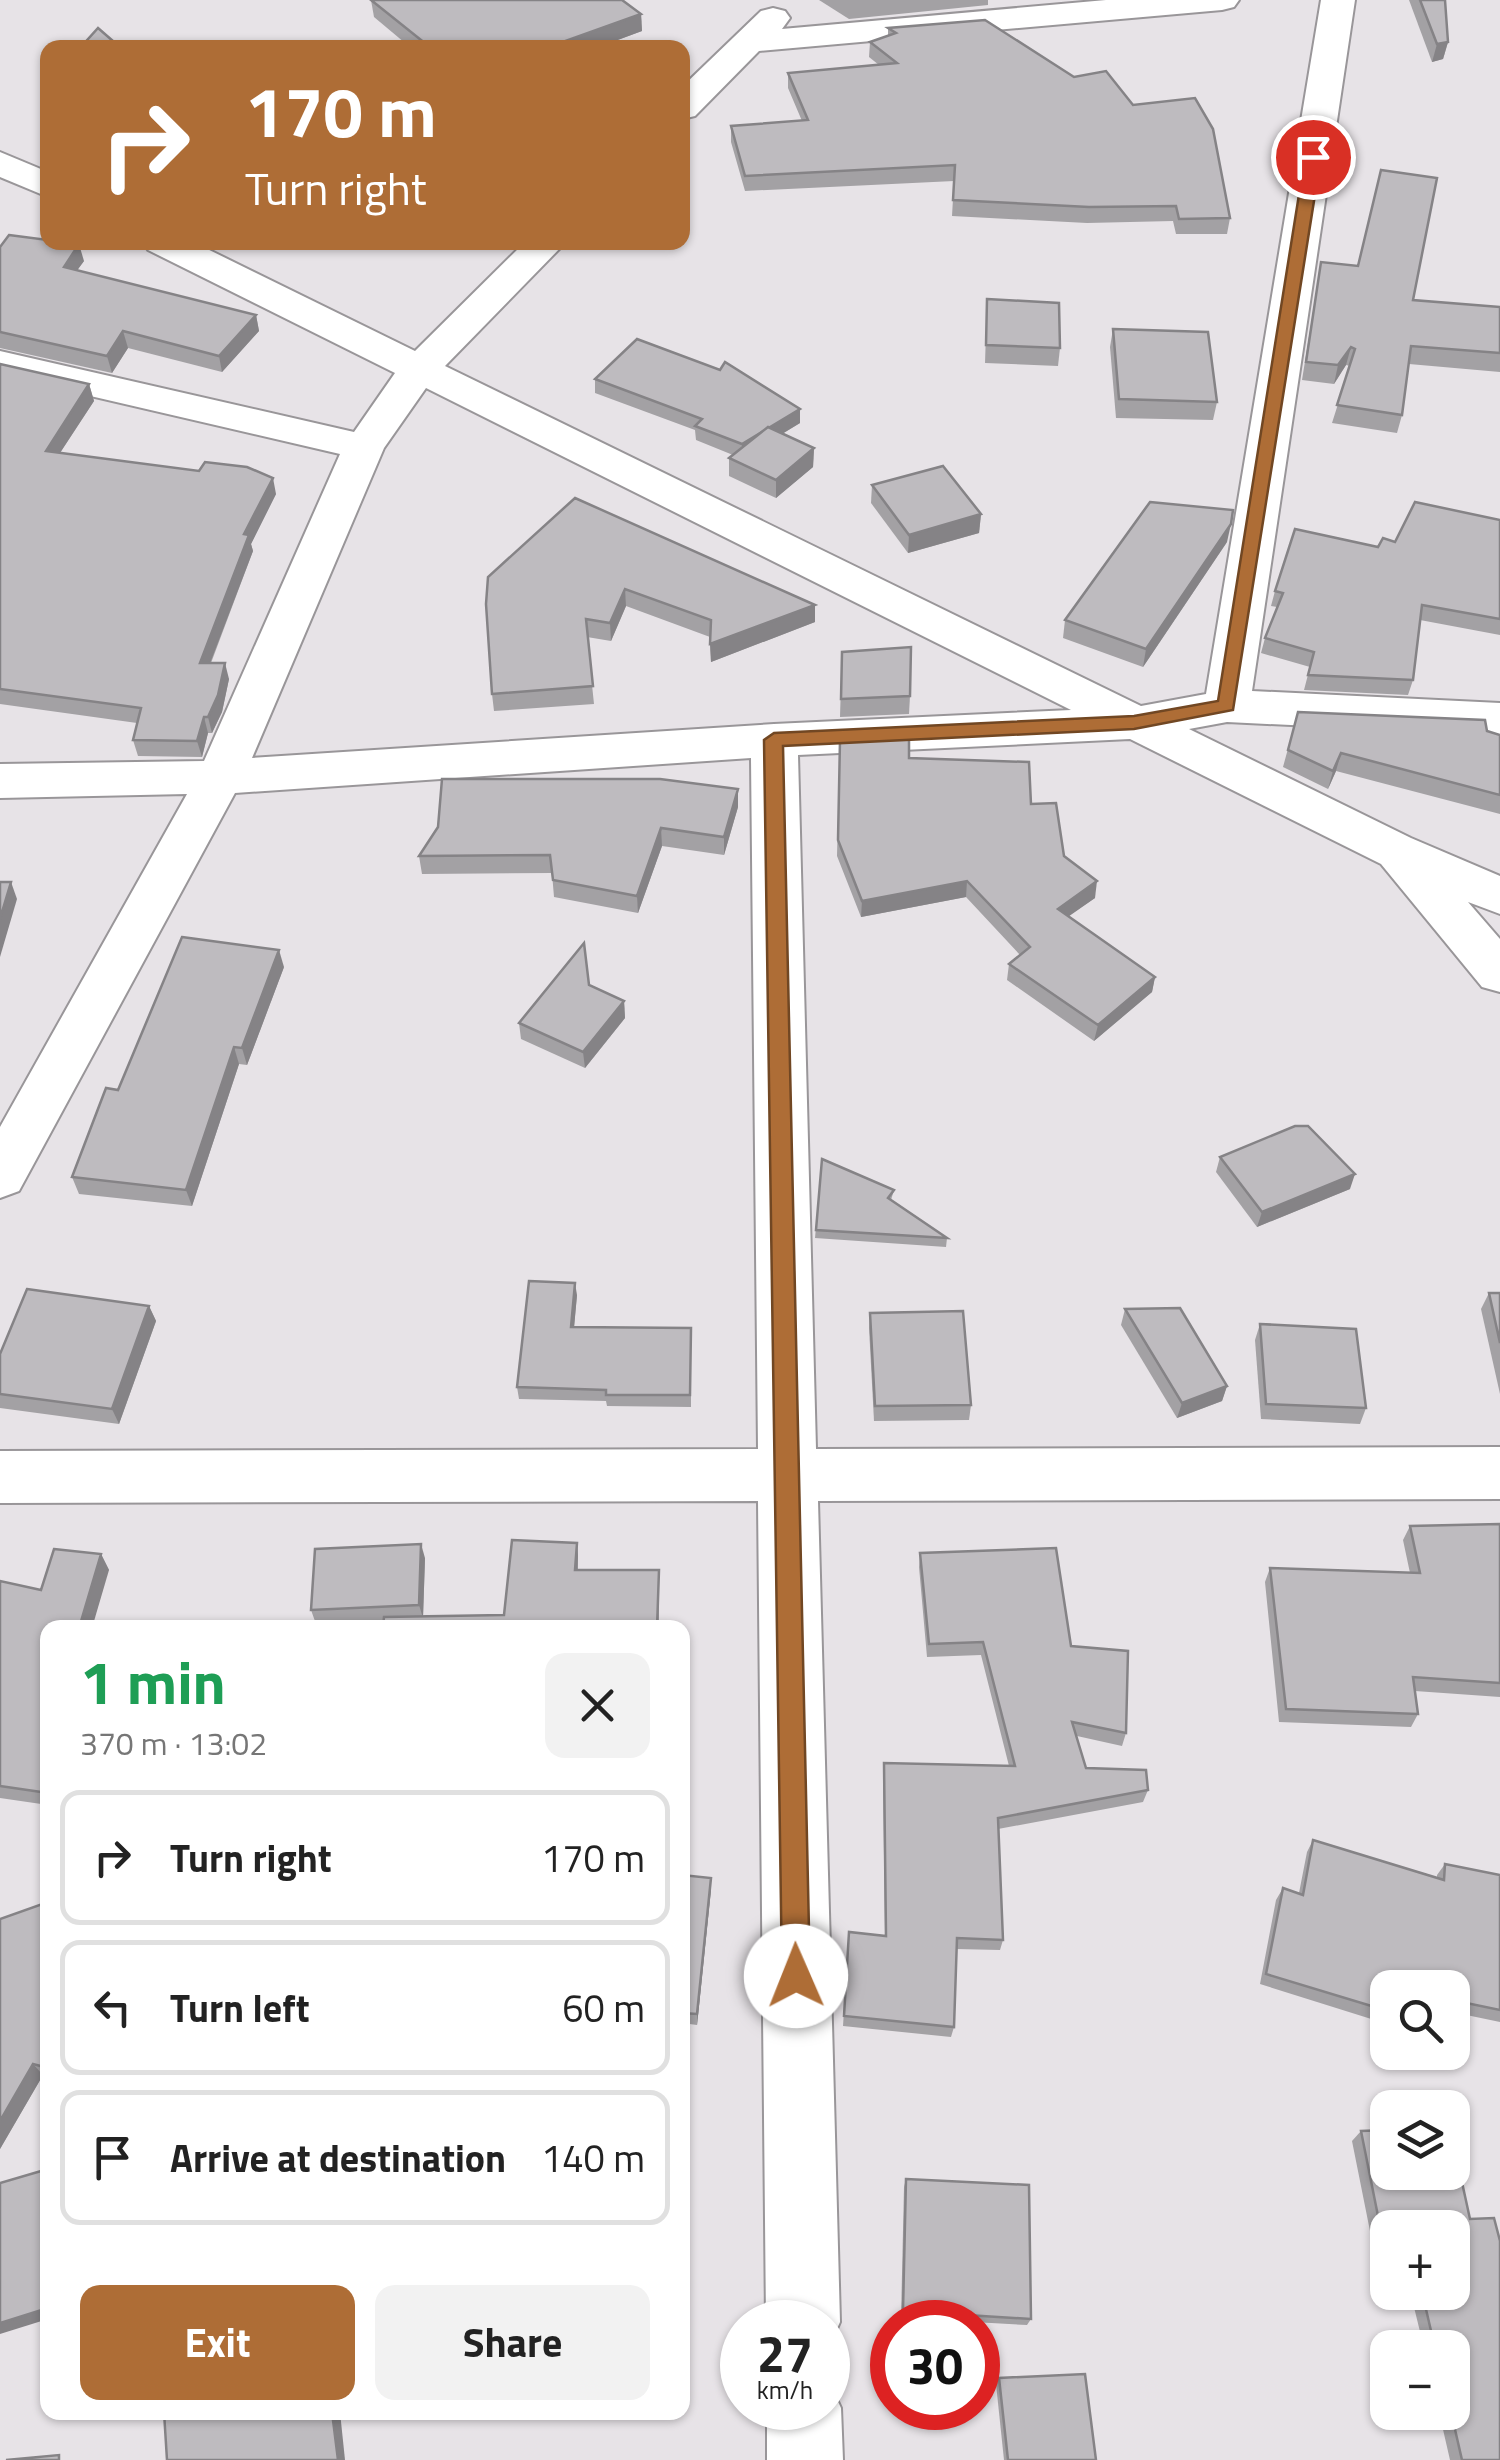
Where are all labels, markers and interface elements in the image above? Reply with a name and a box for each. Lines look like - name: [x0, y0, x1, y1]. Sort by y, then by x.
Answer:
- text: 170 m: [245, 58, 437, 164]
- icon: right: [80, 80, 210, 210]
- pin: [1271, 115, 1356, 200]
- icon: arrive: [1286, 130, 1341, 185]
- text: Turn right: [245, 154, 427, 222]
- text: 1 min: [80, 1636, 226, 1727]
- button: close: [545, 1653, 650, 1758]
- text: 370 m · 13:02: [80, 1719, 267, 1767]
- text: Turn right: [170, 1829, 332, 1887]
- text: 170 m: [541, 1829, 645, 1887]
- icon: right: [85, 1830, 140, 1885]
- position arrow: [744, 1924, 848, 2028]
- map controls: [1370, 1970, 1470, 2430]
- button: search: [1370, 1970, 1470, 2070]
- text: Turn left: [170, 1979, 310, 2037]
- text: 60 m: [562, 1979, 645, 2037]
- icon: left: [85, 1980, 140, 2035]
- button: layers: [1370, 2090, 1470, 2190]
- text: Arrive at destination: [170, 2129, 506, 2187]
- text: 140 m: [541, 2129, 645, 2187]
- icon: arrive: [85, 2130, 140, 2185]
- button: +: [1370, 2210, 1470, 2310]
- button: Exit: [80, 2285, 355, 2400]
- button: Share: [375, 2285, 650, 2400]
- speed limit sign: 30: [870, 2300, 1000, 2430]
- text: 27: [757, 2315, 813, 2391]
- button: −: [1370, 2330, 1470, 2430]
- text: km/h: [757, 2371, 813, 2409]

